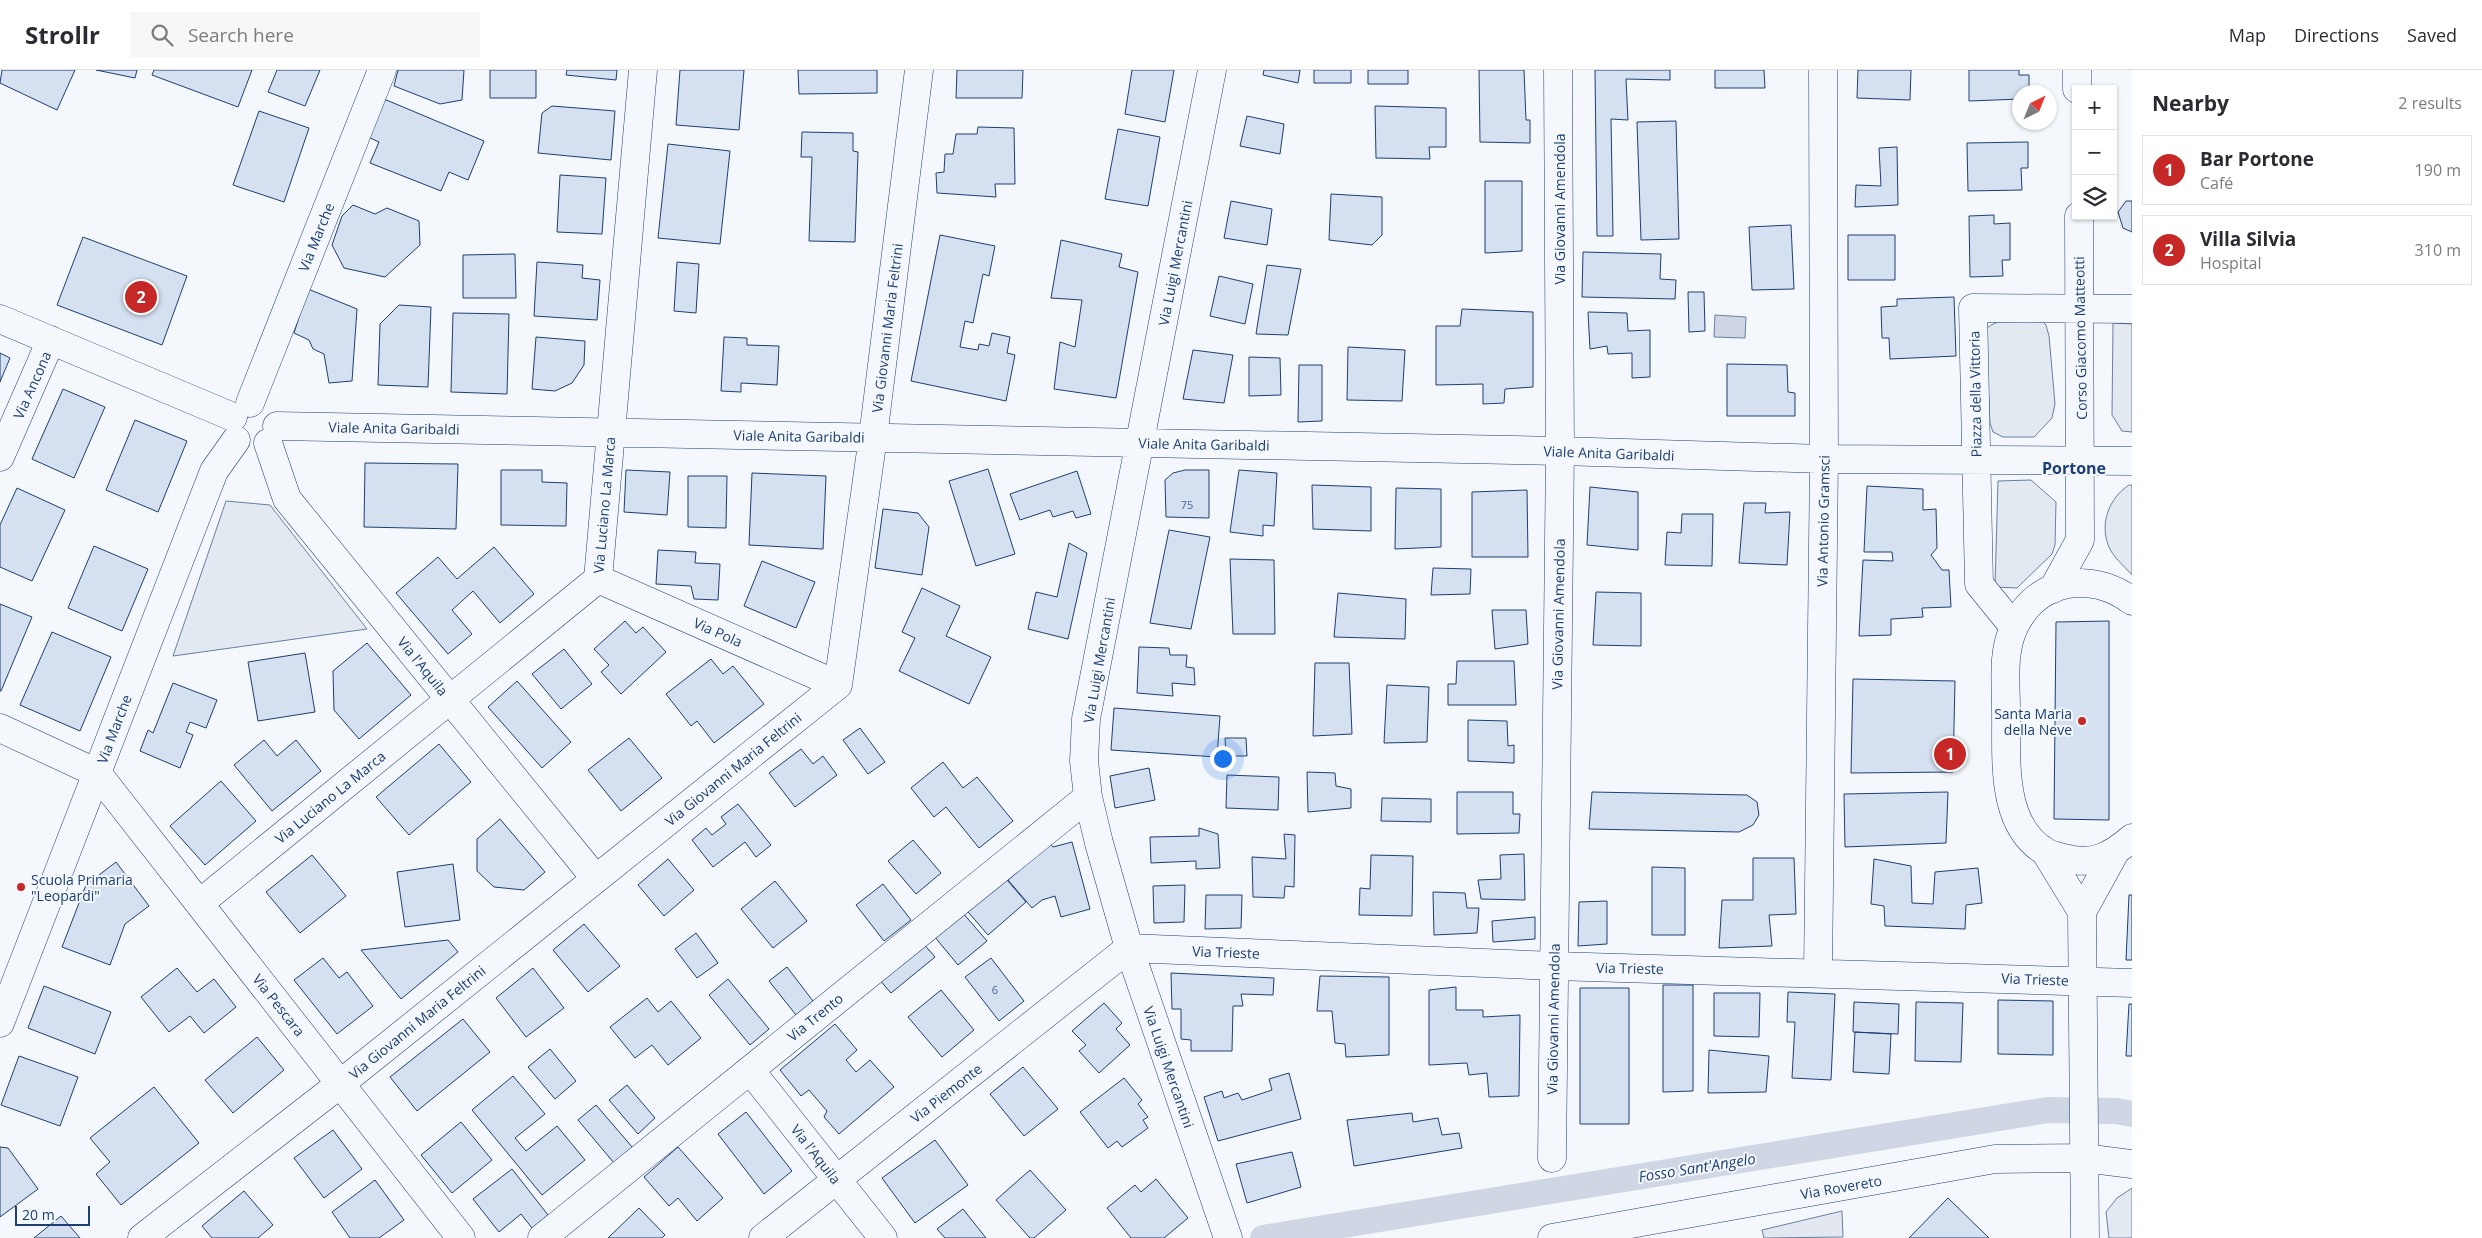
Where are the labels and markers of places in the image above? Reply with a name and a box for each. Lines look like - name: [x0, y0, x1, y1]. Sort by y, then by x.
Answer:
- pin: 2: [125, 278, 157, 316]
- place label: Santa Maria della Neve: [1994, 704, 2072, 739]
- marker: Santa Maria della Neve: [2076, 715, 2088, 727]
- pin: 1: [1934, 735, 1966, 773]
- place label: Scuola Primaria "Leopardi": [31, 870, 133, 905]
- marker: Scuola Primaria "Leopardi": [15, 881, 27, 893]

